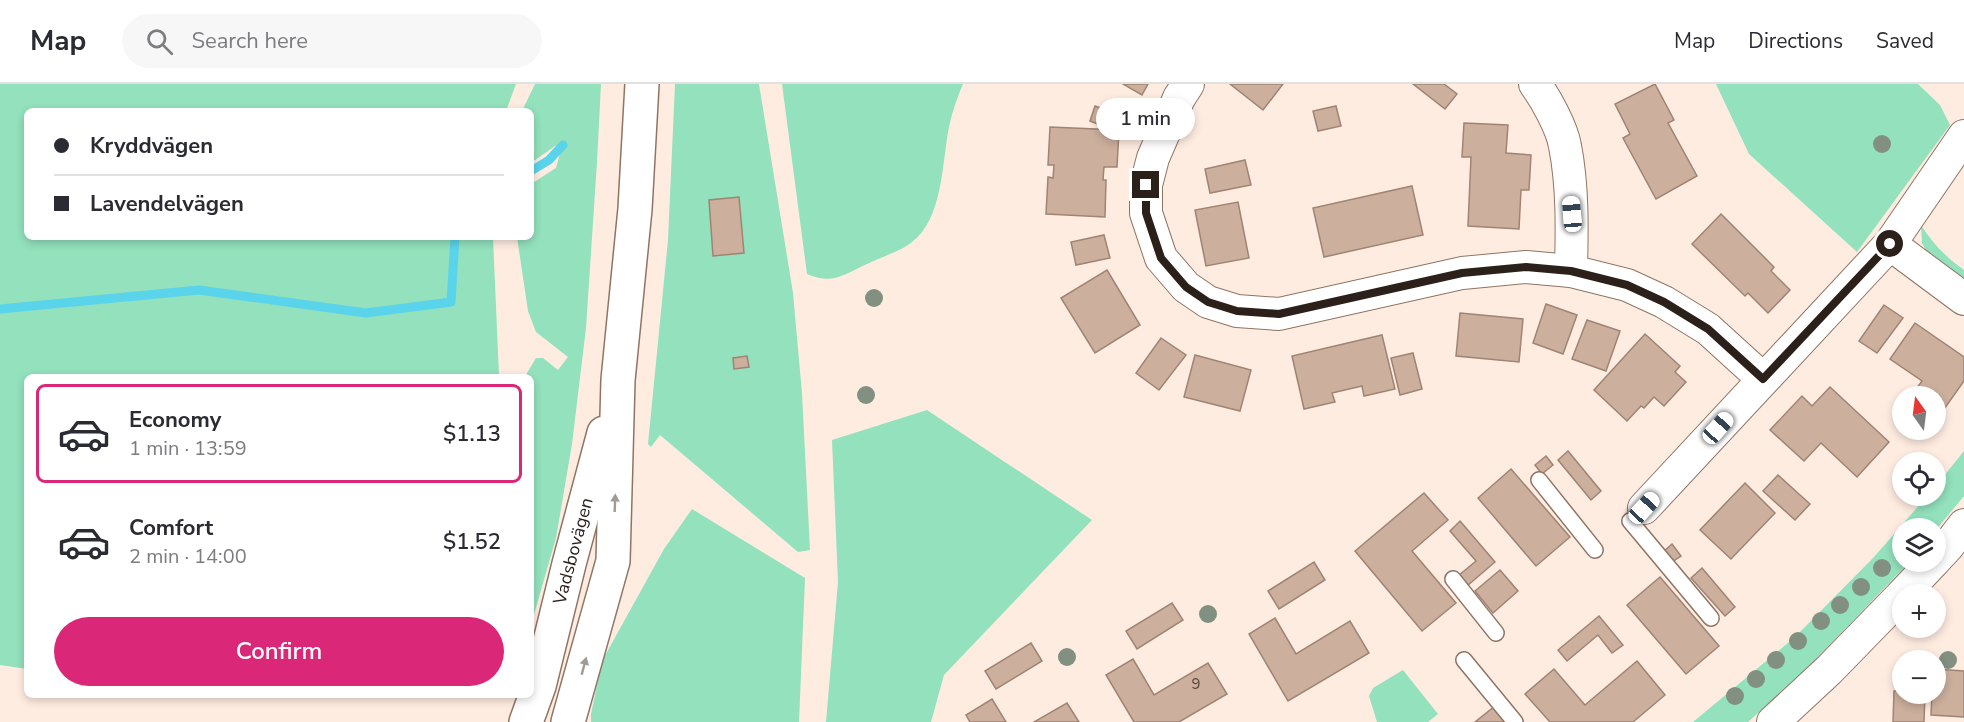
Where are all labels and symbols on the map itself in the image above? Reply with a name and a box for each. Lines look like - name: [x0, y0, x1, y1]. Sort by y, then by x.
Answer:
- callout: 1 min: [1096, 98, 1196, 140]
- route end: [1132, 171, 1159, 198]
- car: [1561, 195, 1583, 233]
- route start: [1876, 230, 1903, 257]
- north arrow: [1892, 386, 1946, 440]
- car: [1699, 409, 1737, 447]
- car: [1625, 489, 1663, 527]
- one-way arrow: [610, 493, 619, 512]
- street label: Vadsbovägen: [547, 495, 599, 608]
- one-way arrow: [580, 656, 589, 674]
- house number: 9: [1191, 674, 1201, 694]

